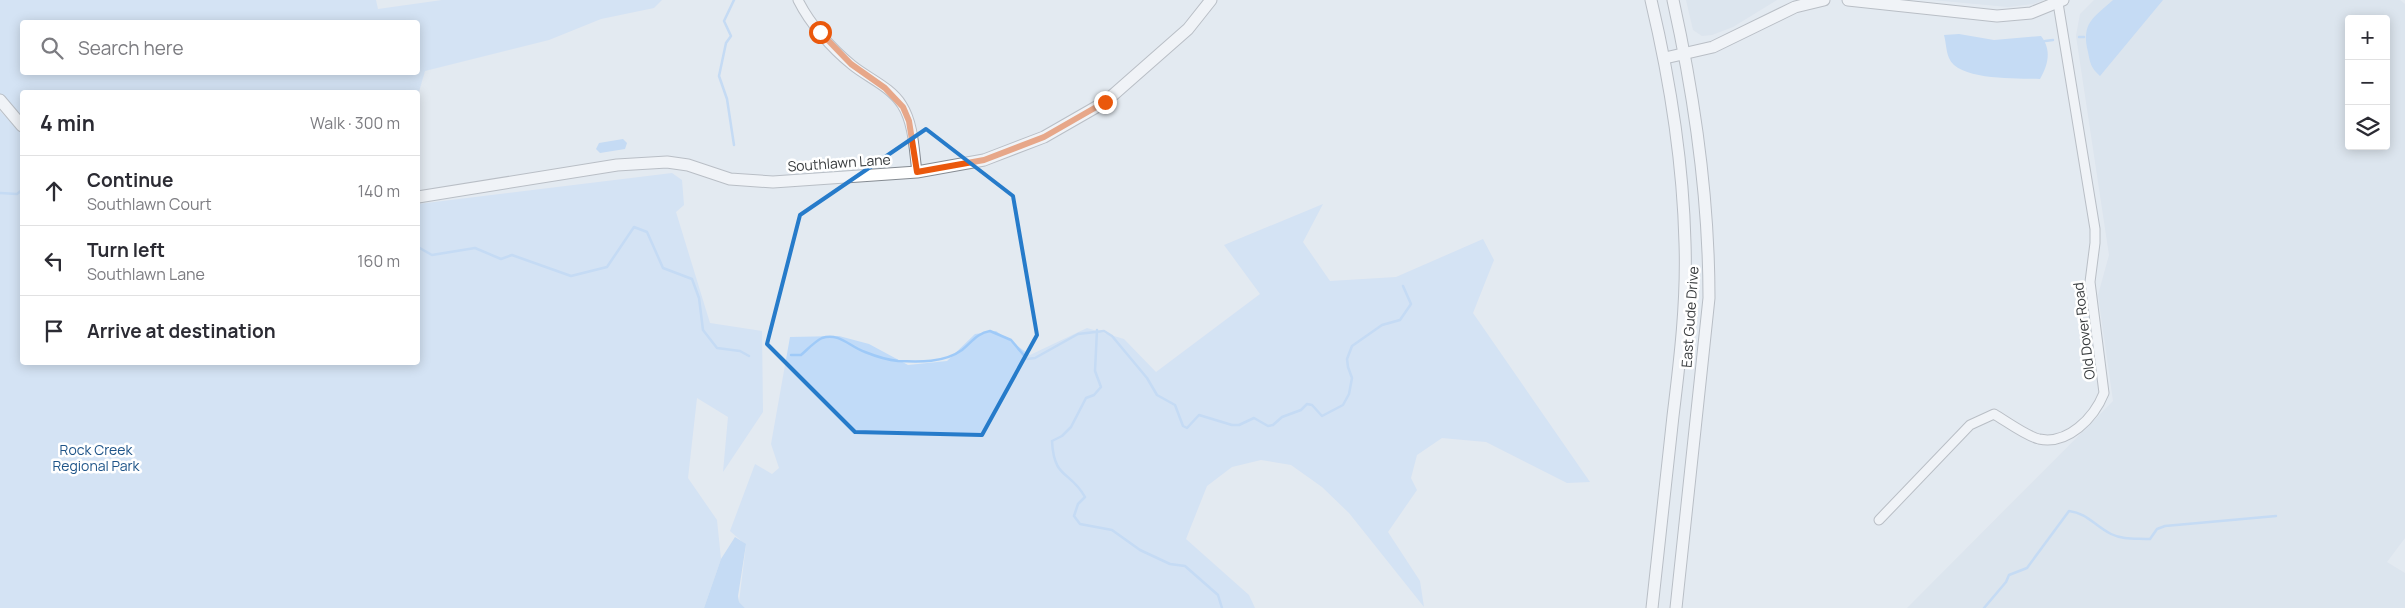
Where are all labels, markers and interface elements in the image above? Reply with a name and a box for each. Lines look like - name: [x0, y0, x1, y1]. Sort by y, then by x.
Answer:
- map controls: [2345, 15, 2390, 150]
- button: +: [2345, 15, 2390, 60]
- search box: [20, 20, 420, 75]
- route start: [809, 21, 832, 44]
- icon: search: [38, 34, 66, 62]
- text: Search here: [78, 35, 184, 61]
- button: −: [2345, 60, 2390, 105]
- route end: [1094, 91, 1117, 114]
- button: layers: [2345, 105, 2390, 150]
- text: 4 min: [40, 109, 95, 137]
- text: Walk · 300 m: [310, 112, 400, 134]
- street label: Southlawn Lane: [787, 149, 891, 176]
- text: Continue: [87, 167, 173, 193]
- icon: ahead: [40, 177, 68, 205]
- text: 140 m: [358, 180, 400, 202]
- text: Southlawn Court: [87, 193, 212, 215]
- text: Turn left: [87, 237, 165, 263]
- icon: left: [40, 247, 68, 275]
- text: 160 m: [357, 250, 400, 272]
- text: Southlawn Lane: [87, 263, 205, 285]
- street label: East Gude Drive: [1676, 266, 1703, 368]
- street label: Old Dover Road: [2068, 281, 2099, 381]
- icon: arrive: [40, 317, 68, 345]
- text: Arrive at destination: [87, 318, 276, 344]
- park label: Rock Creek Regional Park: [53, 440, 141, 475]

